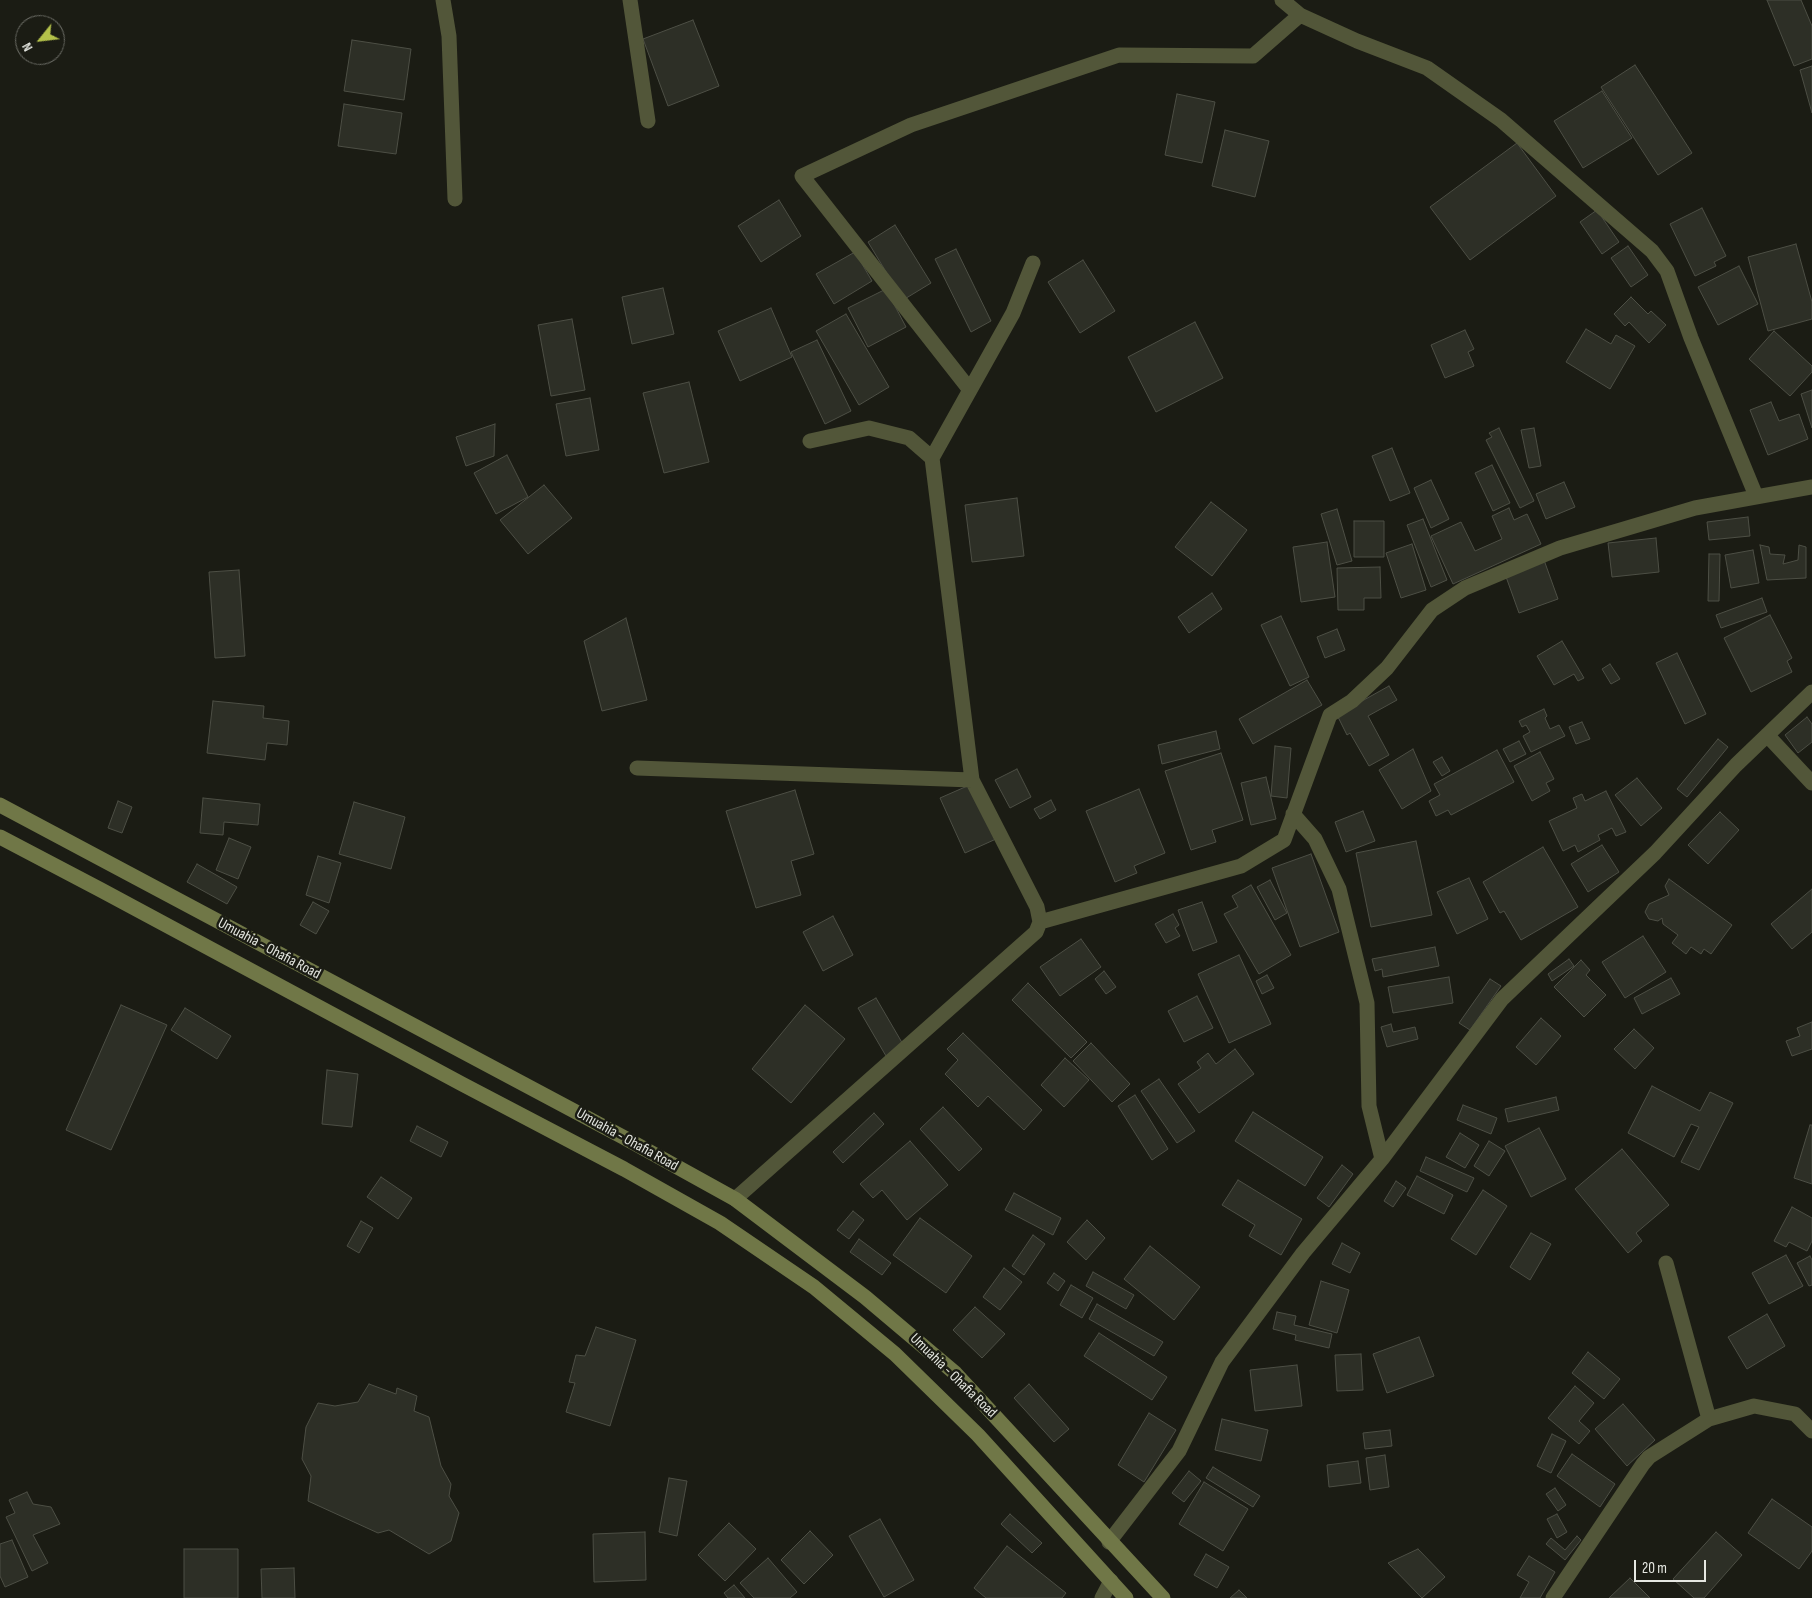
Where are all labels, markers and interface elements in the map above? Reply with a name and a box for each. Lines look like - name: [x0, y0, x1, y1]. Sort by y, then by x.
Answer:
- north arrow: [15, 15, 65, 65]
- text: N: [18, 40, 37, 54]
- street label: Umuahia - Ohafia Road: [215, 914, 323, 984]
- street label: Umuahia - Ohafia Road: [573, 1105, 681, 1175]
- street label: Umuahia - Ohafia Road: [906, 1330, 1000, 1422]
- scale bar: [1637, 1550, 1710, 1582]
- text: 20 m: [1642, 1559, 1667, 1578]

